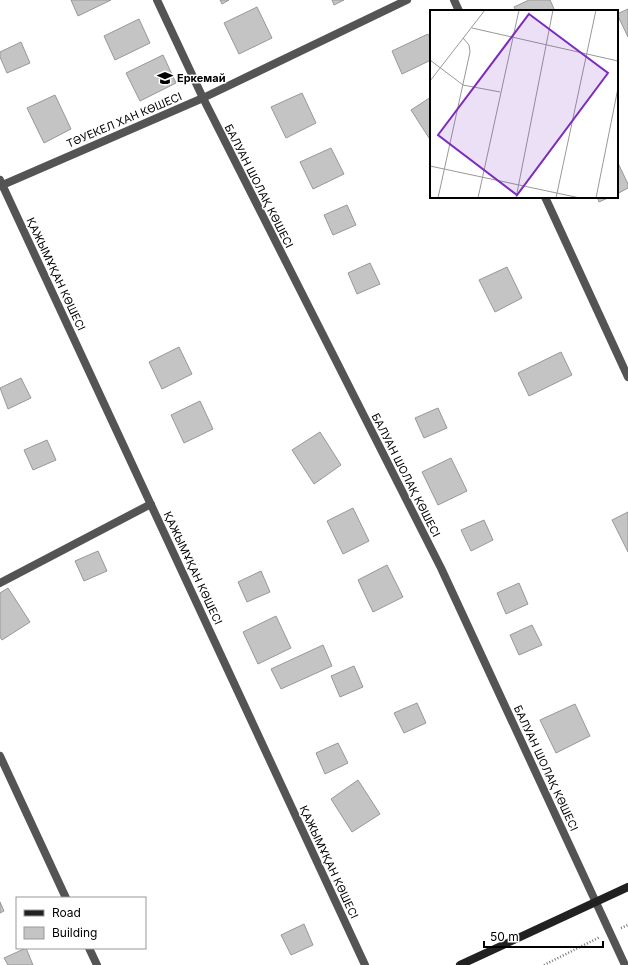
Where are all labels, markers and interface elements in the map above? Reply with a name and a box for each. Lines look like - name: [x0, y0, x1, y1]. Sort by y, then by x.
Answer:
- inset map: [430, 10, 618, 198]
- school or university icon: Еркемай: [156, 69, 174, 87]
- place label: Еркемай: [177, 71, 226, 85]
- street label: ТӘУЕКЕЛ ХАН КӨШЕСІ: [64, 89, 184, 151]
- street label: БАЛУАН ШОЛАҚ КӨШЕСІ: [222, 122, 296, 250]
- street label: ҚАЖЫМҰҚАН КӨШЕСІ: [24, 215, 88, 333]
- street label: БАЛУАН ШОЛАҚ КӨШЕСІ: [369, 411, 443, 539]
- street label: ҚАЖЫМҰҚАН КӨШЕСІ: [161, 509, 225, 627]
- street label: БАЛУАН ШОЛАҚ КӨШЕСІ: [511, 703, 581, 833]
- street label: ҚАЖЫМҰҚАН КӨШЕСІ: [297, 803, 361, 921]
- legend: [16, 897, 146, 949]
- text: Road: [52, 905, 81, 920]
- scale bar: [484, 923, 603, 949]
- text: Building: [52, 925, 97, 940]
- text: 50 m: [490, 929, 519, 944]

